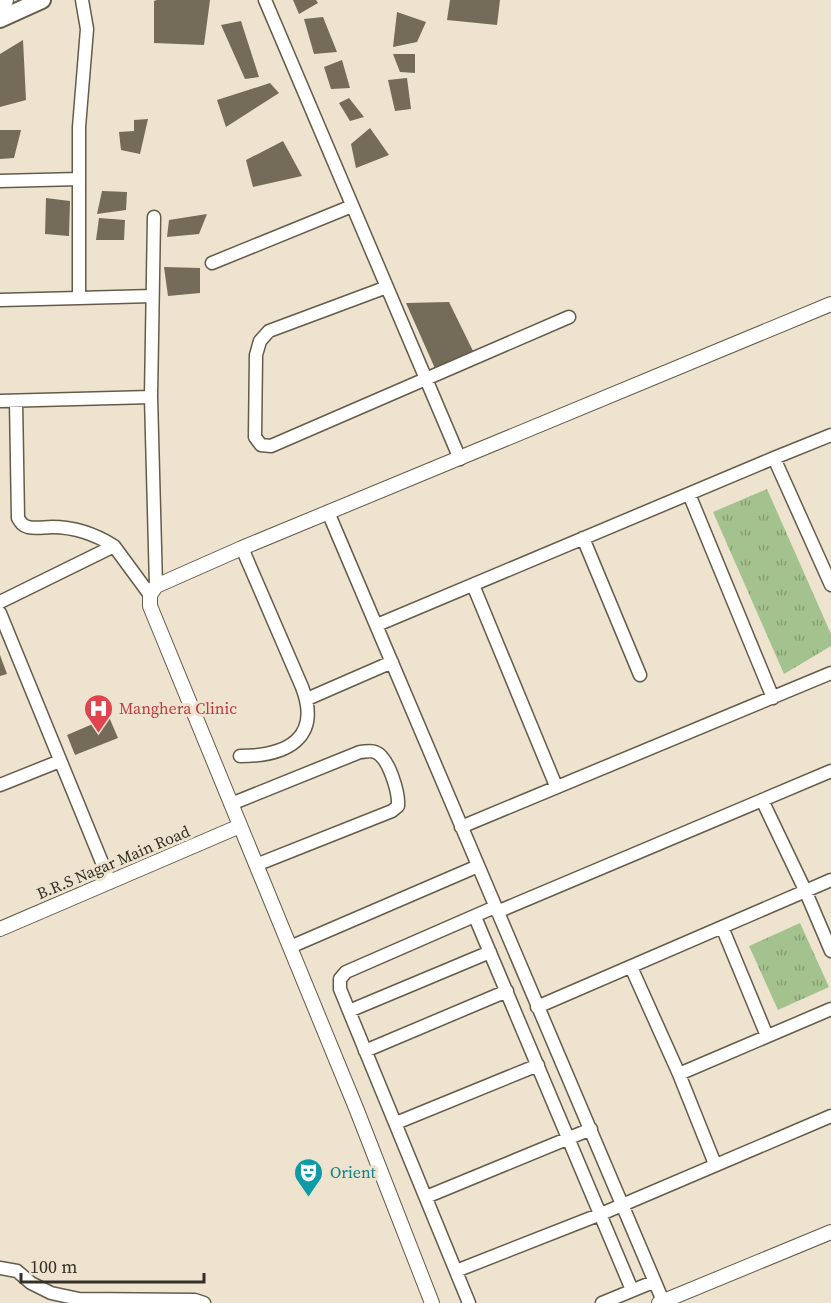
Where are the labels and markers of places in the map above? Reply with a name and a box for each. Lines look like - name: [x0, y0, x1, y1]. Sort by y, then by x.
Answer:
- hospital icon: Manghera Clinic: [82, 692, 114, 734]
- place label: Manghera Clinic: [119, 697, 237, 719]
- theatre icon: Orient: [293, 1156, 325, 1198]
- place label: Orient: [330, 1161, 377, 1183]

